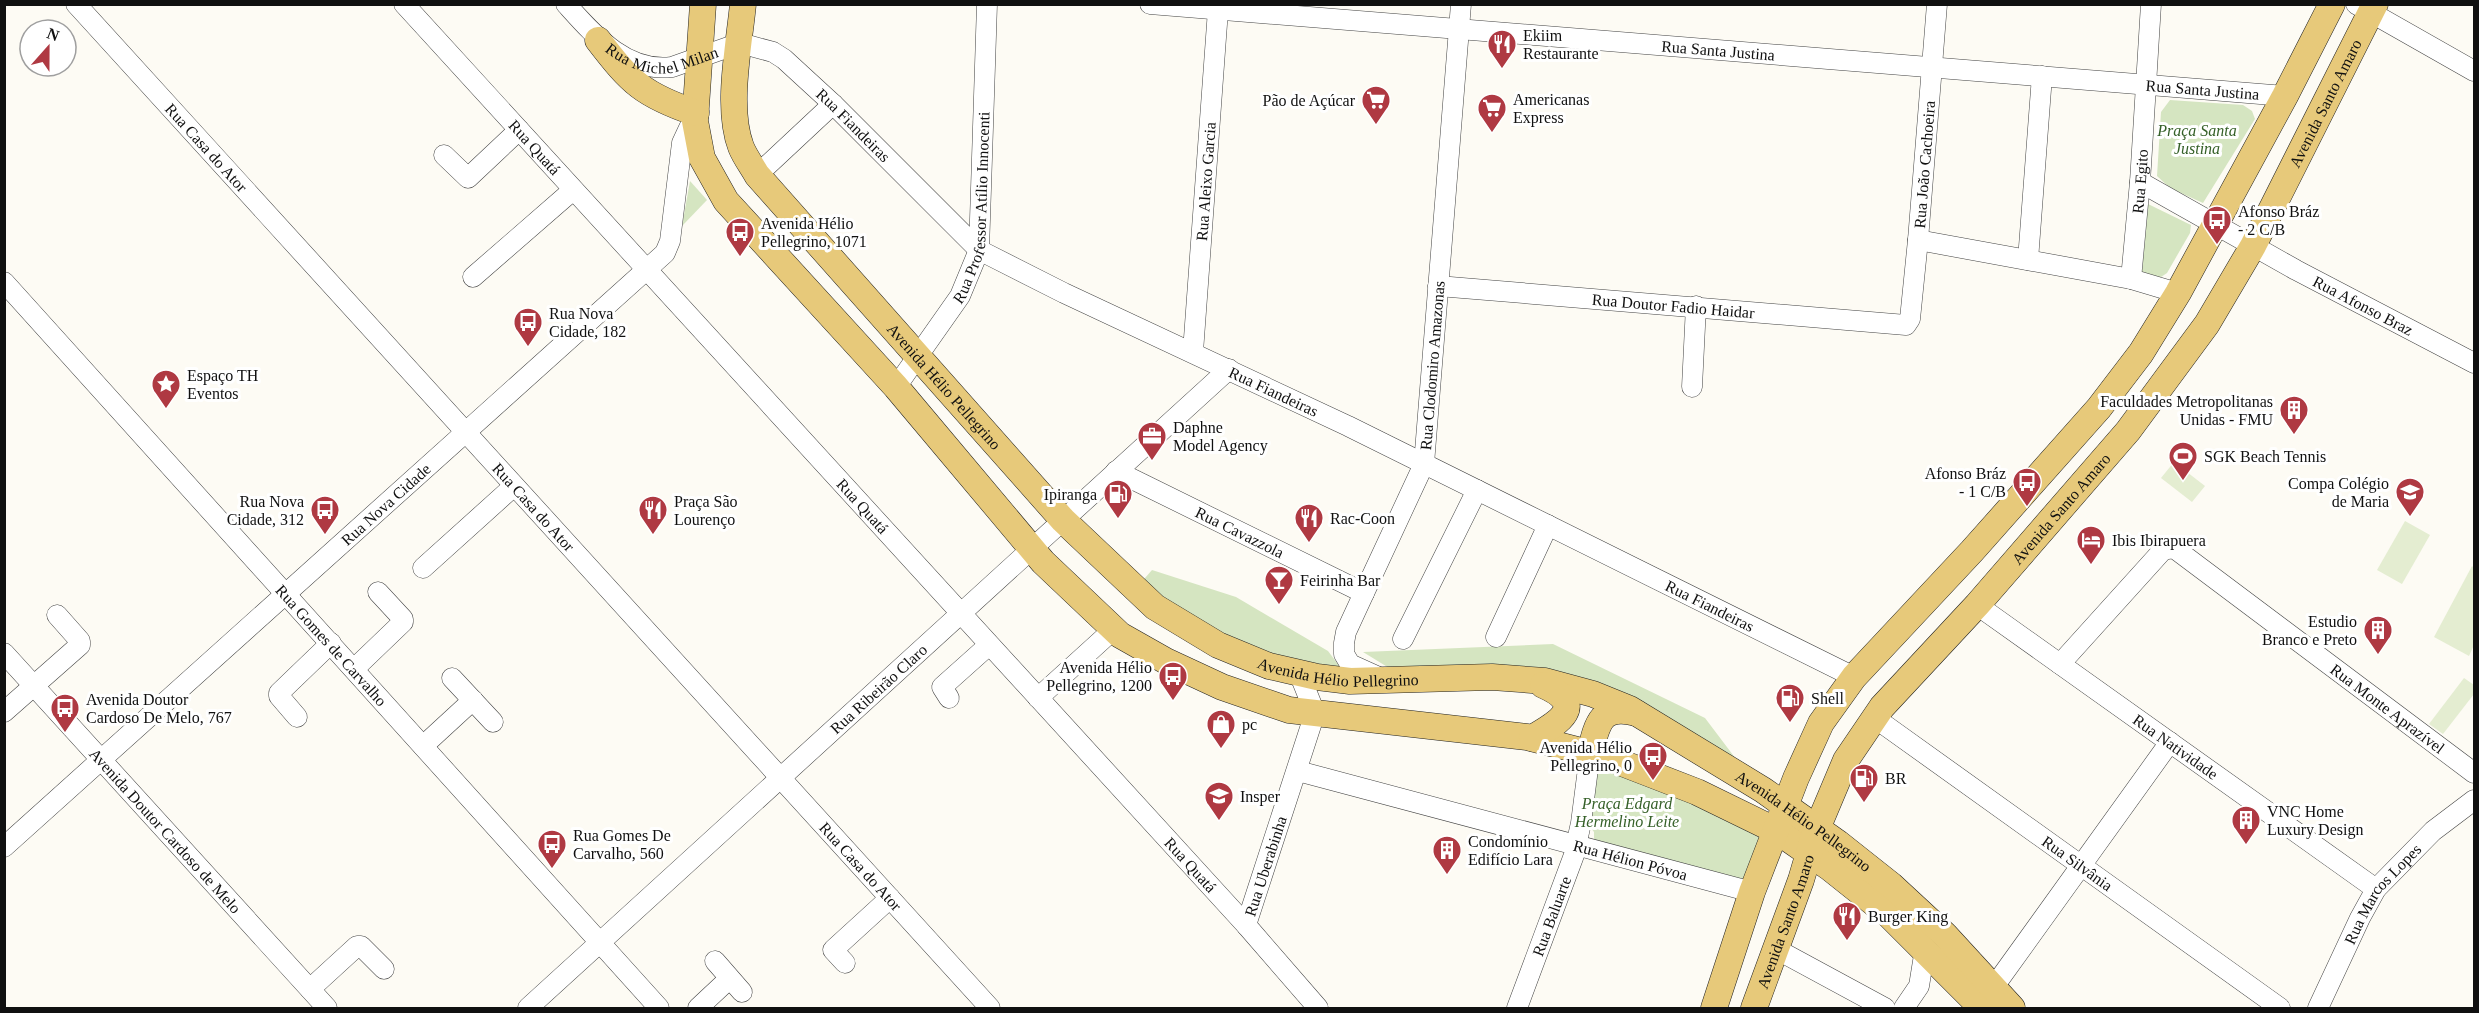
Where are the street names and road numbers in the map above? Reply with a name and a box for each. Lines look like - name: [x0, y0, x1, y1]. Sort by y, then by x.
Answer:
- street label: Rua Santa Justina: [1661, 37, 1776, 64]
- street label: Avenida Santo Amaro: [2286, 37, 2365, 170]
- street label: Rua Michel Milan: [602, 40, 720, 77]
- street label: Rua Santa Justina: [2145, 77, 2260, 103]
- street label: Rua Fiandeiras: [813, 85, 894, 165]
- street label: Rua Casa do Ator: [162, 100, 251, 196]
- street label: Rua João Cachoeira: [1911, 100, 1938, 229]
- street label: Rua Professor Atílio Innocenti: [950, 111, 993, 307]
- street label: Rua Quatá: [505, 117, 564, 178]
- street label: Rua Aleixo Garcia: [1193, 121, 1219, 242]
- street label: Rua Egito: [2129, 149, 2151, 214]
- street label: Rua Afonso Braz: [2310, 273, 2416, 339]
- street label: Rua Clodomiro Amazonas: [1417, 280, 1448, 451]
- street label: Rua Doutor Fadio Haidar: [1591, 291, 1756, 321]
- street label: Avenida Hélio Pellegrino: [884, 320, 1004, 453]
- street label: Rua Fiandeiras: [1226, 364, 1321, 420]
- street label: Avenida Santo Amaro: [2009, 450, 2114, 568]
- street label: Rua Nova Cidade: [338, 460, 434, 549]
- street label: Rua Casa do Ator: [489, 460, 578, 555]
- street label: Rua Quatá: [833, 475, 892, 537]
- street label: Rua Cavazzola: [1193, 503, 1287, 561]
- street label: Rua Fiandeiras: [1663, 577, 1757, 635]
- street label: Rua Gomes de Carvalho: [272, 581, 390, 709]
- street label: Rua Ribeirão Claro: [827, 641, 930, 737]
- street label: Avenida Hélio Pellegrino: [1255, 654, 1419, 690]
- street label: Rua Monte Aprazível: [2327, 661, 2448, 757]
- street label: Rua Natividade: [2130, 711, 2221, 783]
- street label: Avenida Doutor Cardoso de Melo: [86, 745, 244, 917]
- street label: Avenida Hélio Pellegrino: [1732, 767, 1875, 875]
- street label: Rua Uberabinha: [1241, 814, 1290, 918]
- street label: Rua Casa do Ator: [816, 819, 905, 915]
- street label: Rua Silvânia: [2039, 833, 2116, 894]
- street label: Rua Quatá: [1161, 834, 1220, 896]
- street label: Rua Hélion Póvoa: [1571, 837, 1689, 883]
- street label: Rua Marcos Lopes: [2341, 841, 2424, 947]
- street label: Avenida Santo Amaro: [1754, 853, 1817, 991]
- street label: Rua Baluarte: [1529, 874, 1574, 959]

